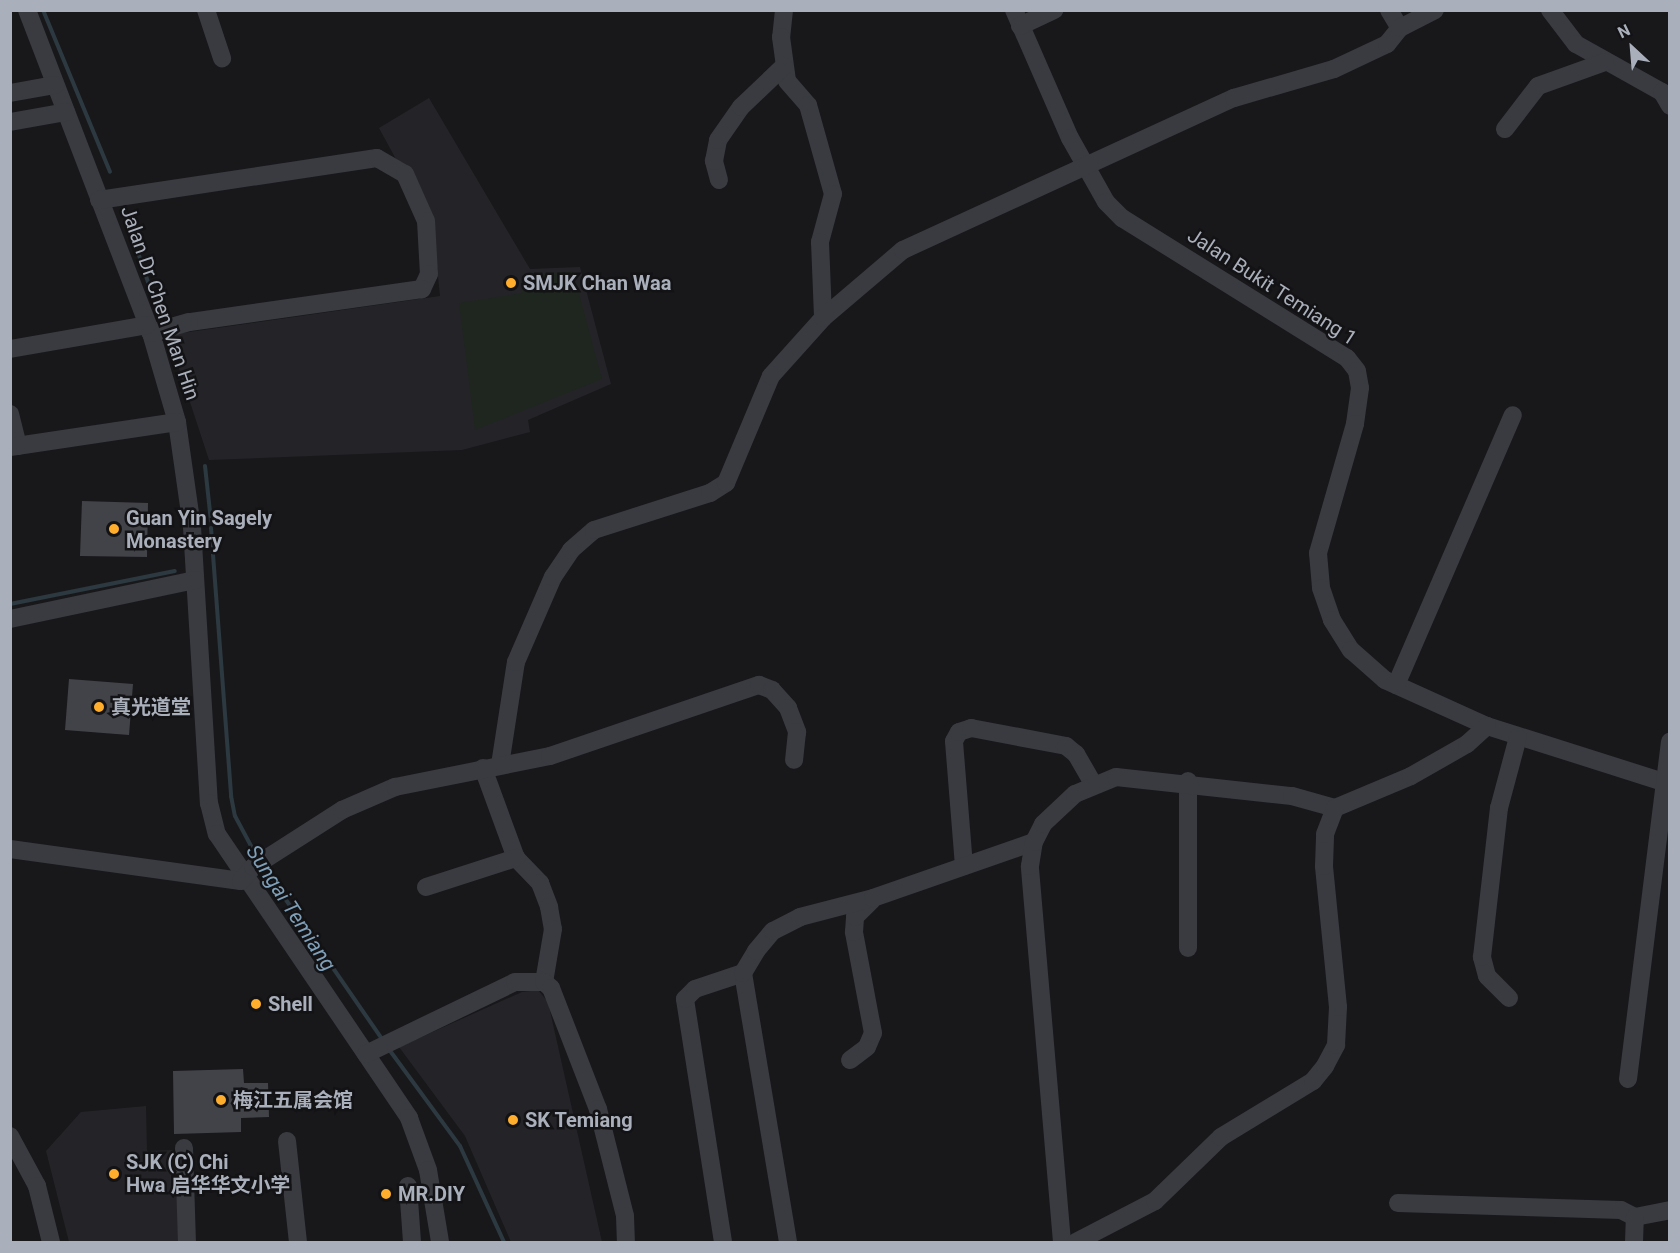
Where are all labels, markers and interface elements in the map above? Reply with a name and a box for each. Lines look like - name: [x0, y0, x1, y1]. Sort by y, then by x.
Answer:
- north arrow: [1602, 18, 1662, 78]
- text: N: [1615, 20, 1633, 42]
- street label: Jalan Dr Chen Man Hin: [115, 203, 205, 403]
- street label: Jalan Bukit Temiang 1: [1183, 223, 1361, 351]
- place label: SMJK Chan Waa: [523, 271, 671, 295]
- marker: SMJK Chan Waa: [504, 276, 518, 290]
- place label: Guan Yin Sagely Monastery: [126, 506, 272, 553]
- marker: Guan Yin Sagely Monastery: [107, 522, 121, 536]
- place label: 真光道堂: [111, 695, 191, 719]
- marker: 真光道堂: [92, 700, 106, 714]
- water label: Sungai Temiang: [241, 840, 341, 976]
- place label: Shell: [268, 992, 313, 1016]
- marker: Shell: [249, 997, 263, 1011]
- place label: 梅江五属会馆: [233, 1088, 353, 1112]
- marker: 梅江五属会馆: [214, 1093, 228, 1107]
- place label: SK Temiang: [525, 1108, 633, 1132]
- marker: SK Temiang: [506, 1113, 520, 1127]
- place label: SJK (C) Chi Hwa 启华华文小学: [126, 1150, 290, 1197]
- marker: SJK (C) Chi Hwa 启华华文小学: [107, 1167, 121, 1181]
- place label: MR.DIY: [398, 1182, 465, 1206]
- marker: MR.DIY: [379, 1187, 393, 1201]

